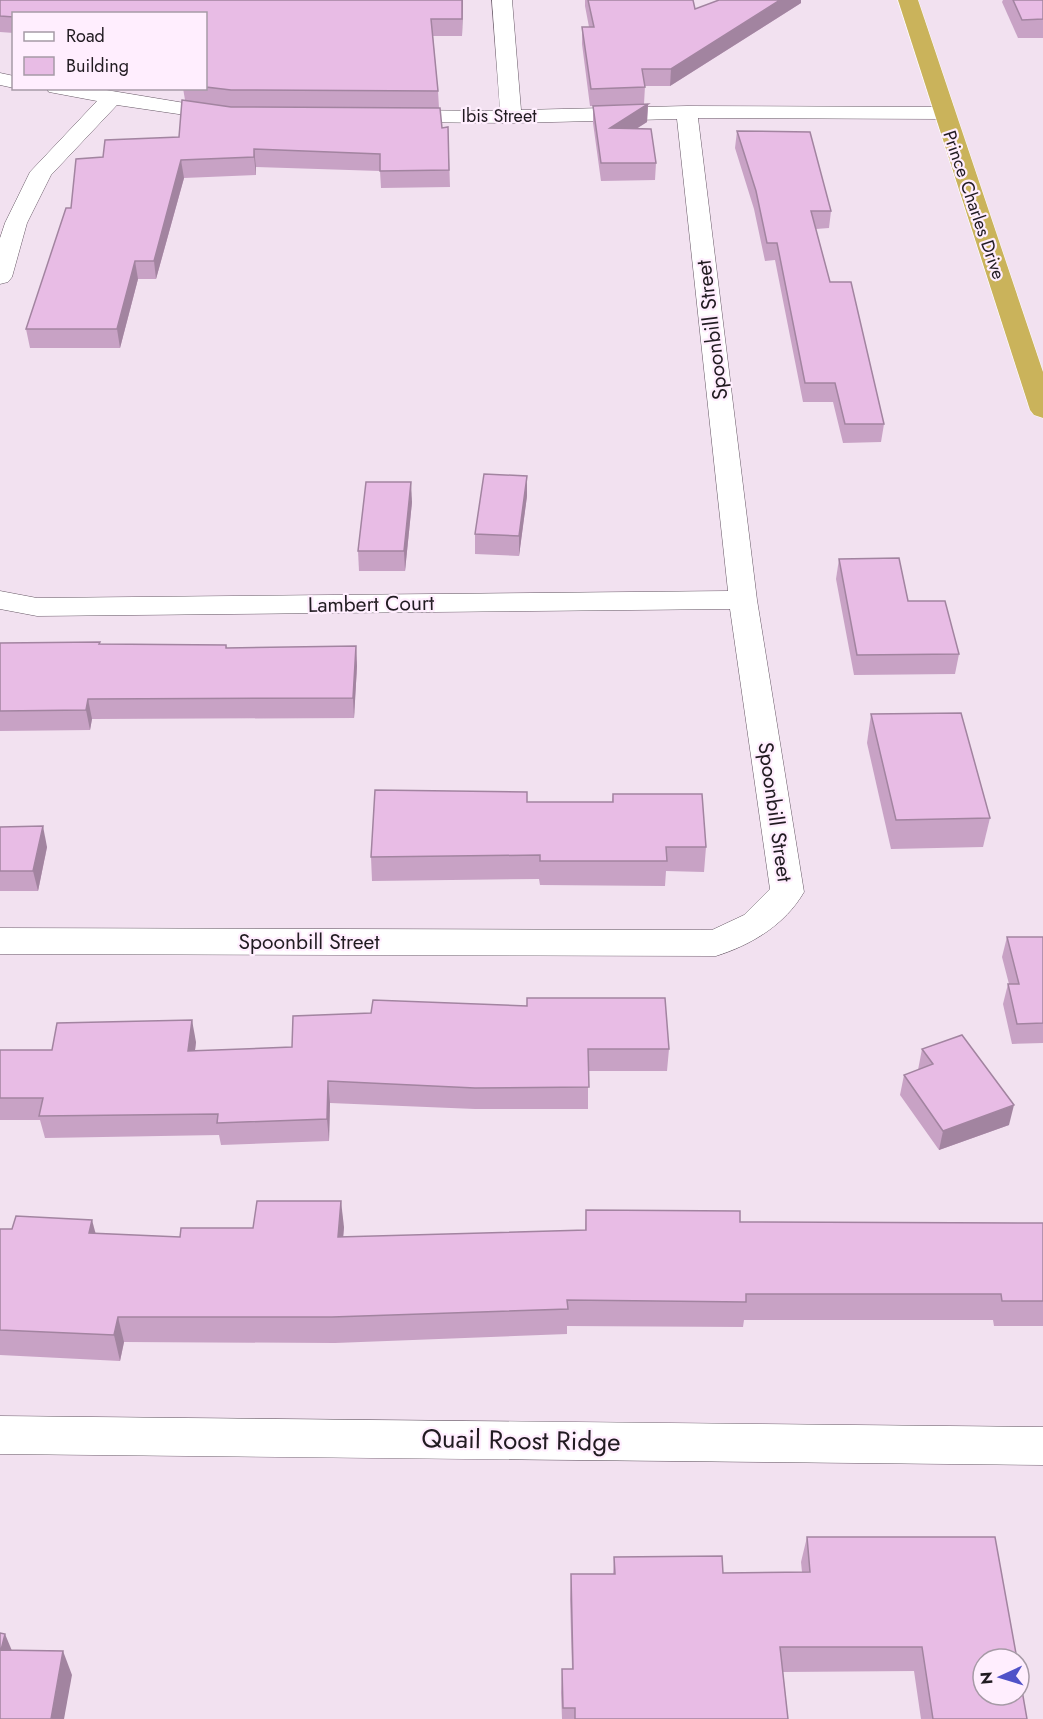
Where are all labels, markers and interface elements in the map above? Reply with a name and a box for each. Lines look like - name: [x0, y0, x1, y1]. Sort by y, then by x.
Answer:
- legend: [12, 12, 207, 90]
- text: Road: [66, 23, 105, 49]
- text: Building: [66, 53, 129, 79]
- street label: Ibis Street: [462, 103, 537, 129]
- street label: Prince Charles Drive: [936, 127, 1012, 283]
- street label: Spoonbill Street: [689, 258, 735, 402]
- street label: Lambert Court: [308, 588, 434, 620]
- street label: Spoonbill Street: [750, 740, 800, 884]
- street label: Spoonbill Street: [239, 927, 379, 957]
- street label: Quail Roost Ridge: [421, 1419, 621, 1461]
- north arrow: [971, 1647, 1031, 1707]
- text: N: [975, 1671, 998, 1685]

